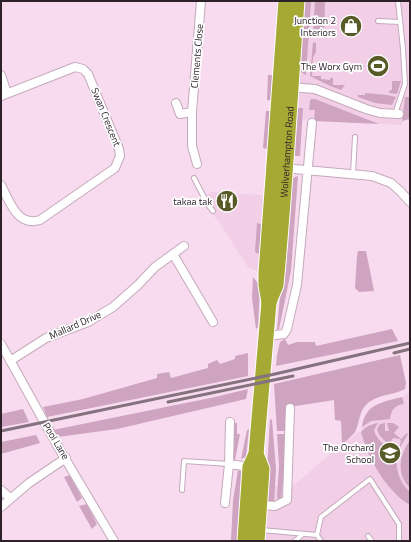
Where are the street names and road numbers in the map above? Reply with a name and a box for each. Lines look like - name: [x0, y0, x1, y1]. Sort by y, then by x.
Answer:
- street label: Clements Close: [187, 23, 207, 89]
- street label: Swan Crescent: [87, 85, 125, 149]
- street label: Wolverhampton Road: [276, 106, 297, 198]
- street label: Mallard Drive: [46, 307, 104, 343]
- street label: Pool Lane: [39, 419, 73, 463]

